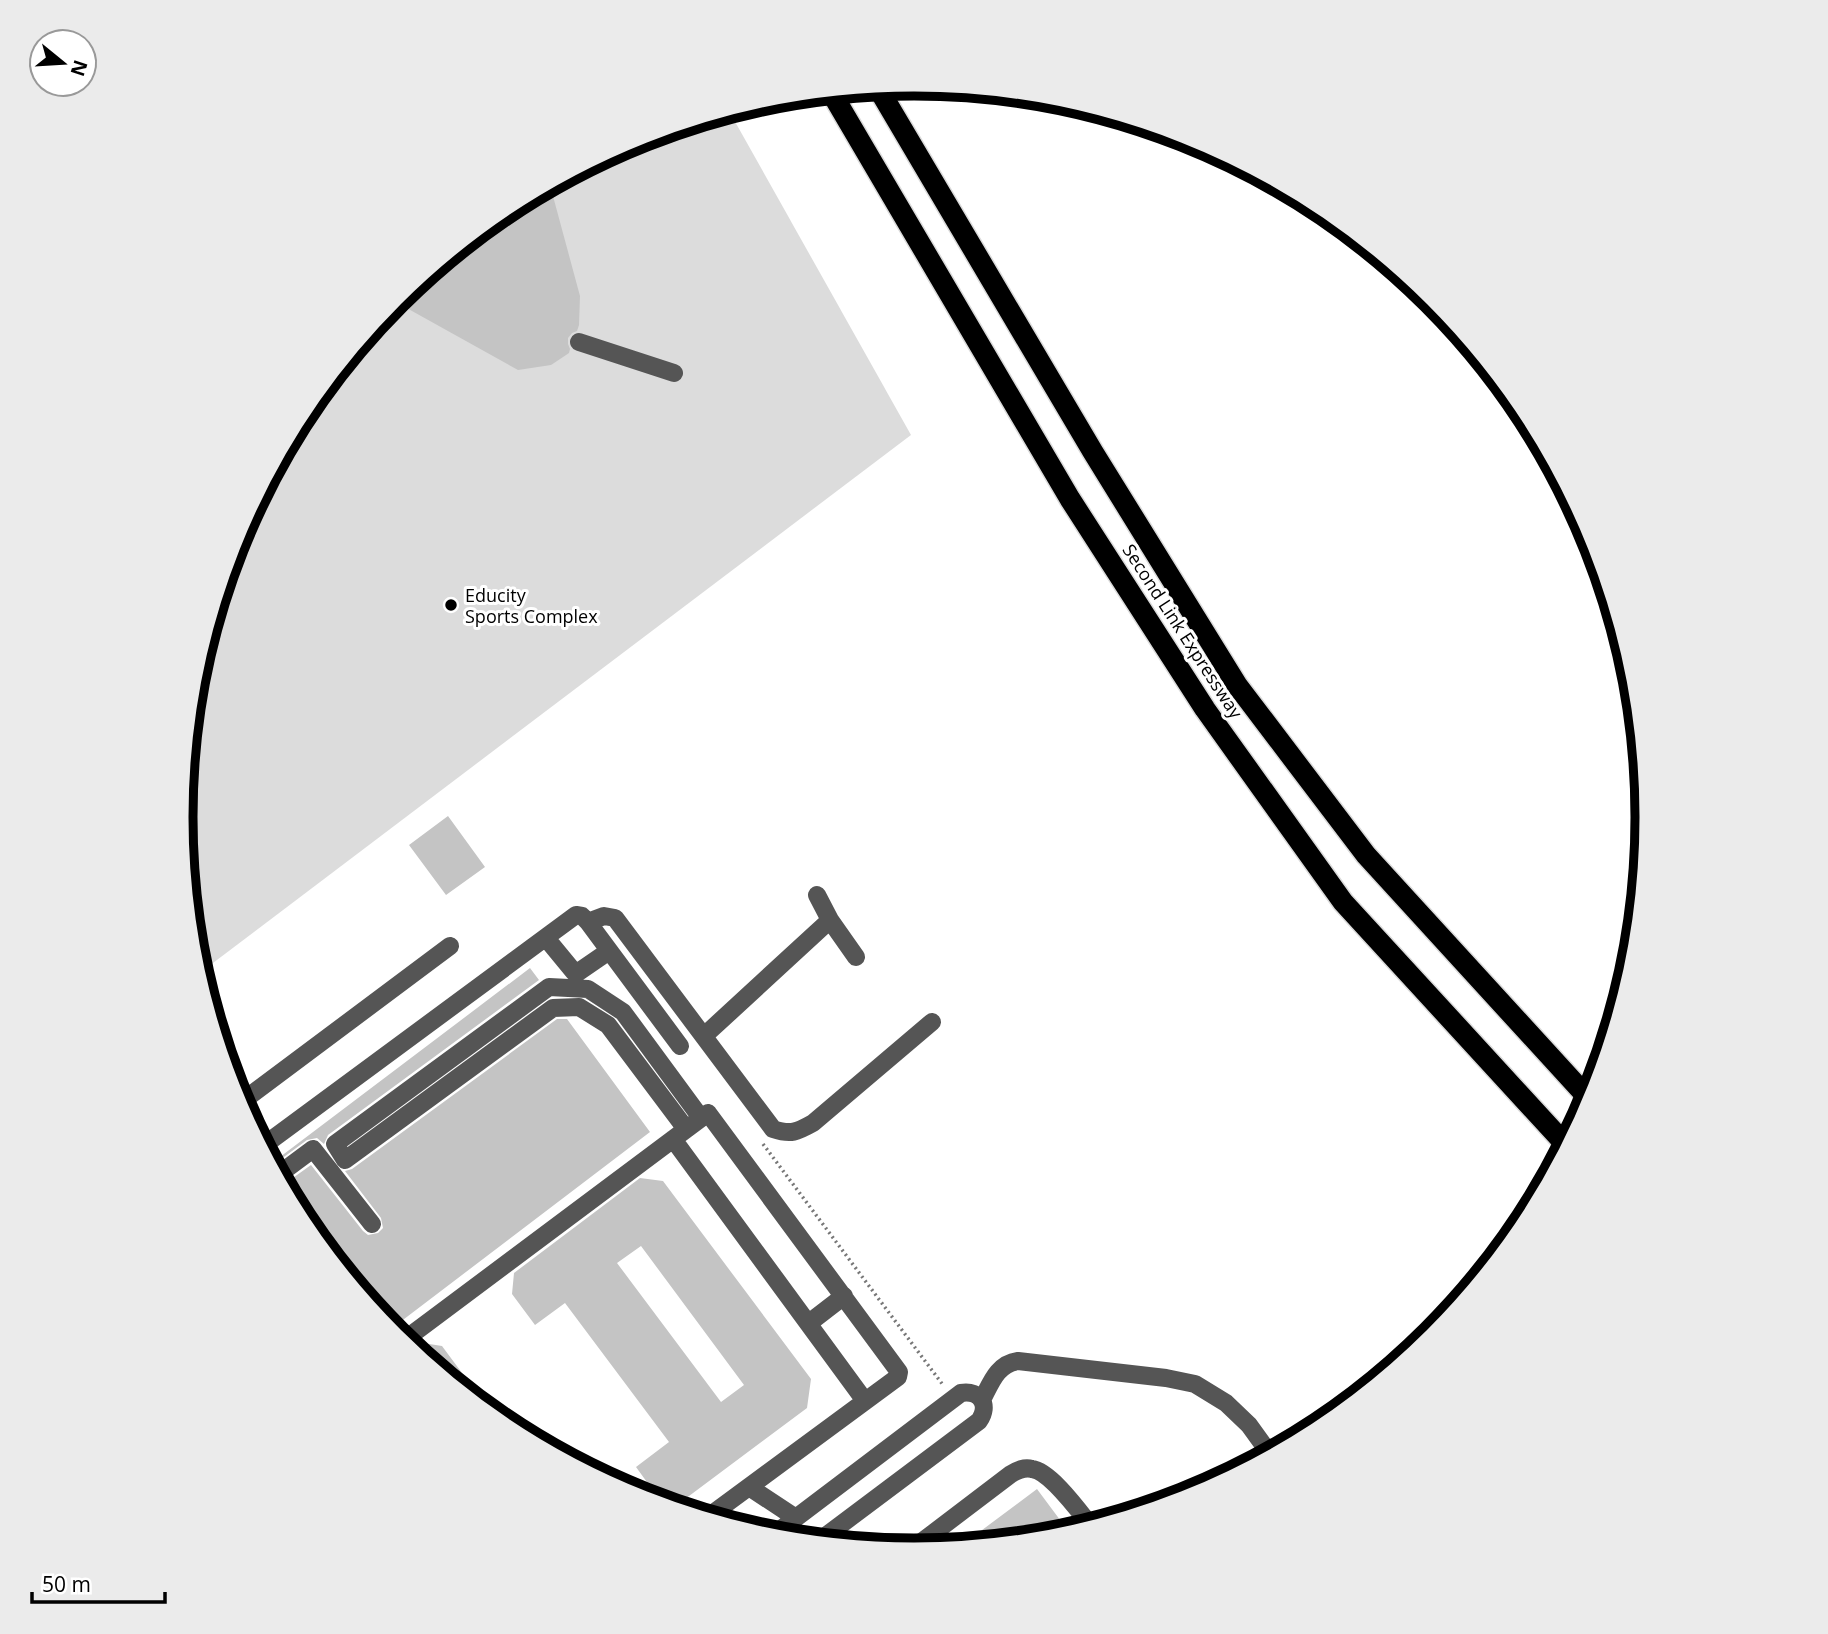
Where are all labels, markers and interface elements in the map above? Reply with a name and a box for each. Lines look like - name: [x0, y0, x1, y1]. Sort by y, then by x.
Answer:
- north arrow: [28, 28, 98, 98]
- text: N: [64, 57, 94, 80]
- street label: Second Link Expressway: [1118, 539, 1249, 724]
- place label: Educity Sports Complex: [465, 583, 598, 628]
- marker: Educity Sports Complex: [443, 597, 459, 613]
- scale bar: [32, 1560, 164, 1604]
- text: 50 m: [42, 1570, 91, 1598]

